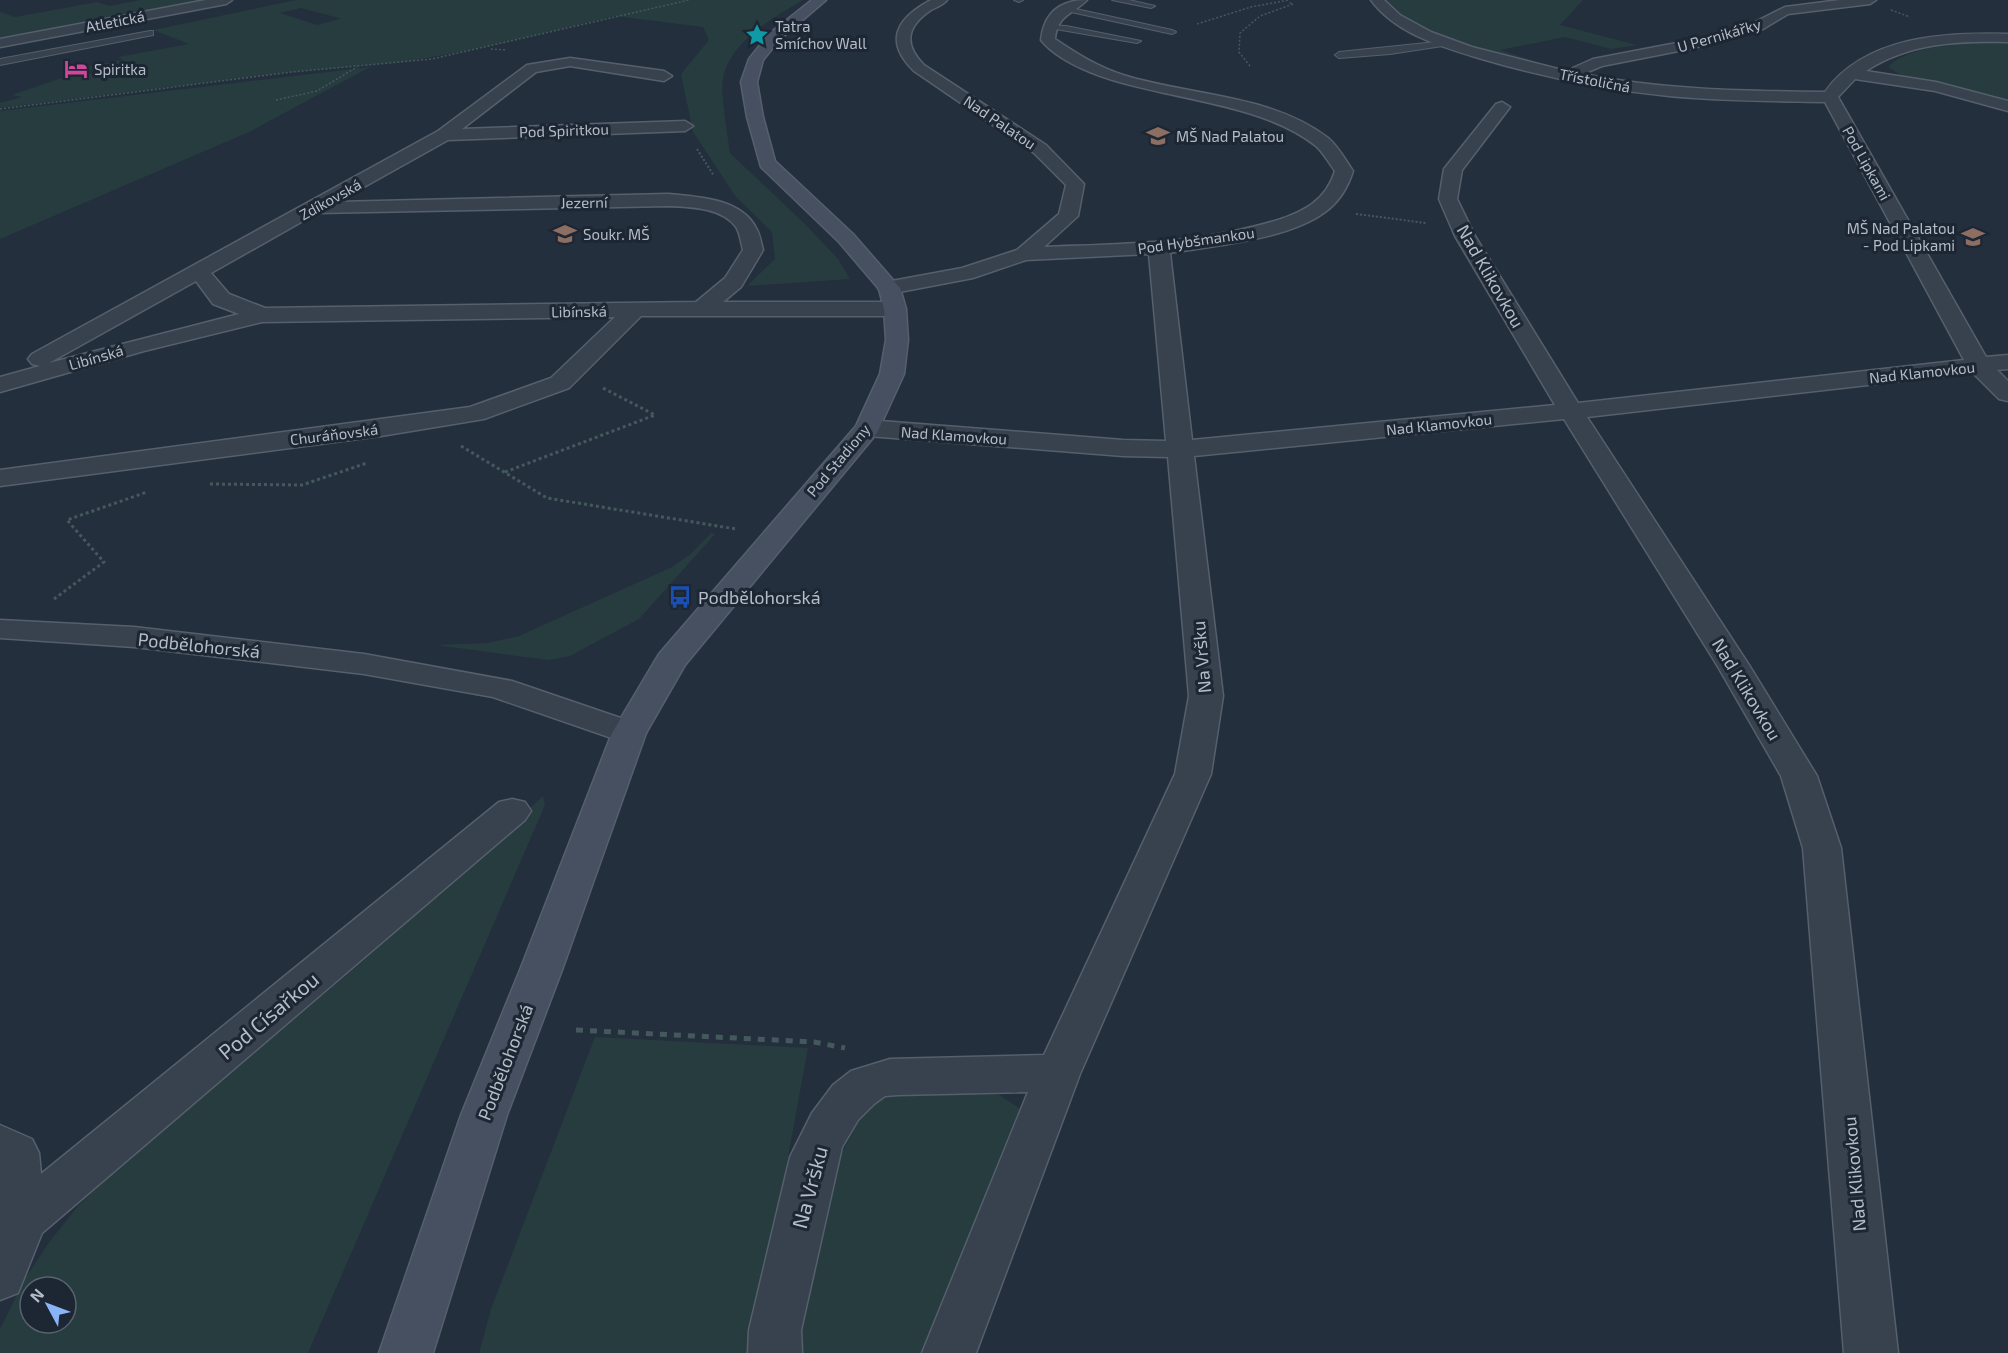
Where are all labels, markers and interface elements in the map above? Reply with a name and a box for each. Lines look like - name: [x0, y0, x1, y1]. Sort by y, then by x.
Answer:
- street label: Atletická: [84, 6, 146, 36]
- street label: U Pernikářky: [1675, 14, 1763, 56]
- place label: Tatra Smíchov Wall: [775, 17, 867, 52]
- place icon: Tatra Smíchov Wall: [744, 22, 770, 48]
- hotel icon: Spiritka: [63, 56, 89, 82]
- place label: Spiritka: [94, 60, 146, 78]
- street label: Třístoličná: [1558, 64, 1632, 96]
- street label: Nad Palatou: [960, 91, 1040, 153]
- street label: Pod Spiritkou: [519, 119, 609, 141]
- school or university icon: MŠ Nad Palatou: [1145, 123, 1171, 149]
- street label: Pod Lipkami: [1839, 123, 1895, 203]
- place label: MŠ Nad Palatou: [1176, 127, 1284, 145]
- street label: Zdíkovská: [296, 175, 364, 223]
- street label: Jezerní: [560, 193, 609, 211]
- place label: MŠ Nad Palatou - Pod Lipkami: [1847, 219, 1955, 254]
- school or university icon: Soukr. MŠ: [552, 221, 578, 247]
- street label: Nad Klikovkou: [1453, 221, 1529, 331]
- street label: Pod Hybšmankou: [1136, 223, 1256, 257]
- school or university icon: MŠ Nad Palatou - Pod Lipkami: [1960, 224, 1986, 250]
- place label: Soukr. MŠ: [583, 225, 650, 243]
- street label: Libínská: [551, 302, 607, 320]
- street label: Libínská: [67, 341, 125, 373]
- street label: Nad Klamovkou: [1868, 357, 1976, 387]
- street label: Nad Klamovkou: [1385, 409, 1493, 439]
- street label: Churáňovská: [289, 420, 379, 448]
- street label: Pod Stadiony: [803, 420, 874, 500]
- street label: Nad Klamovkou: [900, 422, 1008, 448]
- bus stop icon: Podbělohorská: [667, 584, 693, 610]
- place label: Podbělohorská: [698, 586, 821, 608]
- street label: Na Vršku: [1187, 620, 1215, 694]
- street label: Podbělohorská: [137, 628, 261, 662]
- street label: Nad Klikovkou: [1708, 634, 1786, 744]
- street label: Pod Císařkou: [213, 966, 323, 1064]
- street label: Podbělohorská: [473, 1001, 537, 1123]
- street label: Nad Klikovkou: [1838, 1116, 1870, 1232]
- street label: Na Vršku: [786, 1143, 832, 1231]
- north arrow: [18, 1275, 78, 1335]
- text: N: [25, 1284, 47, 1305]

